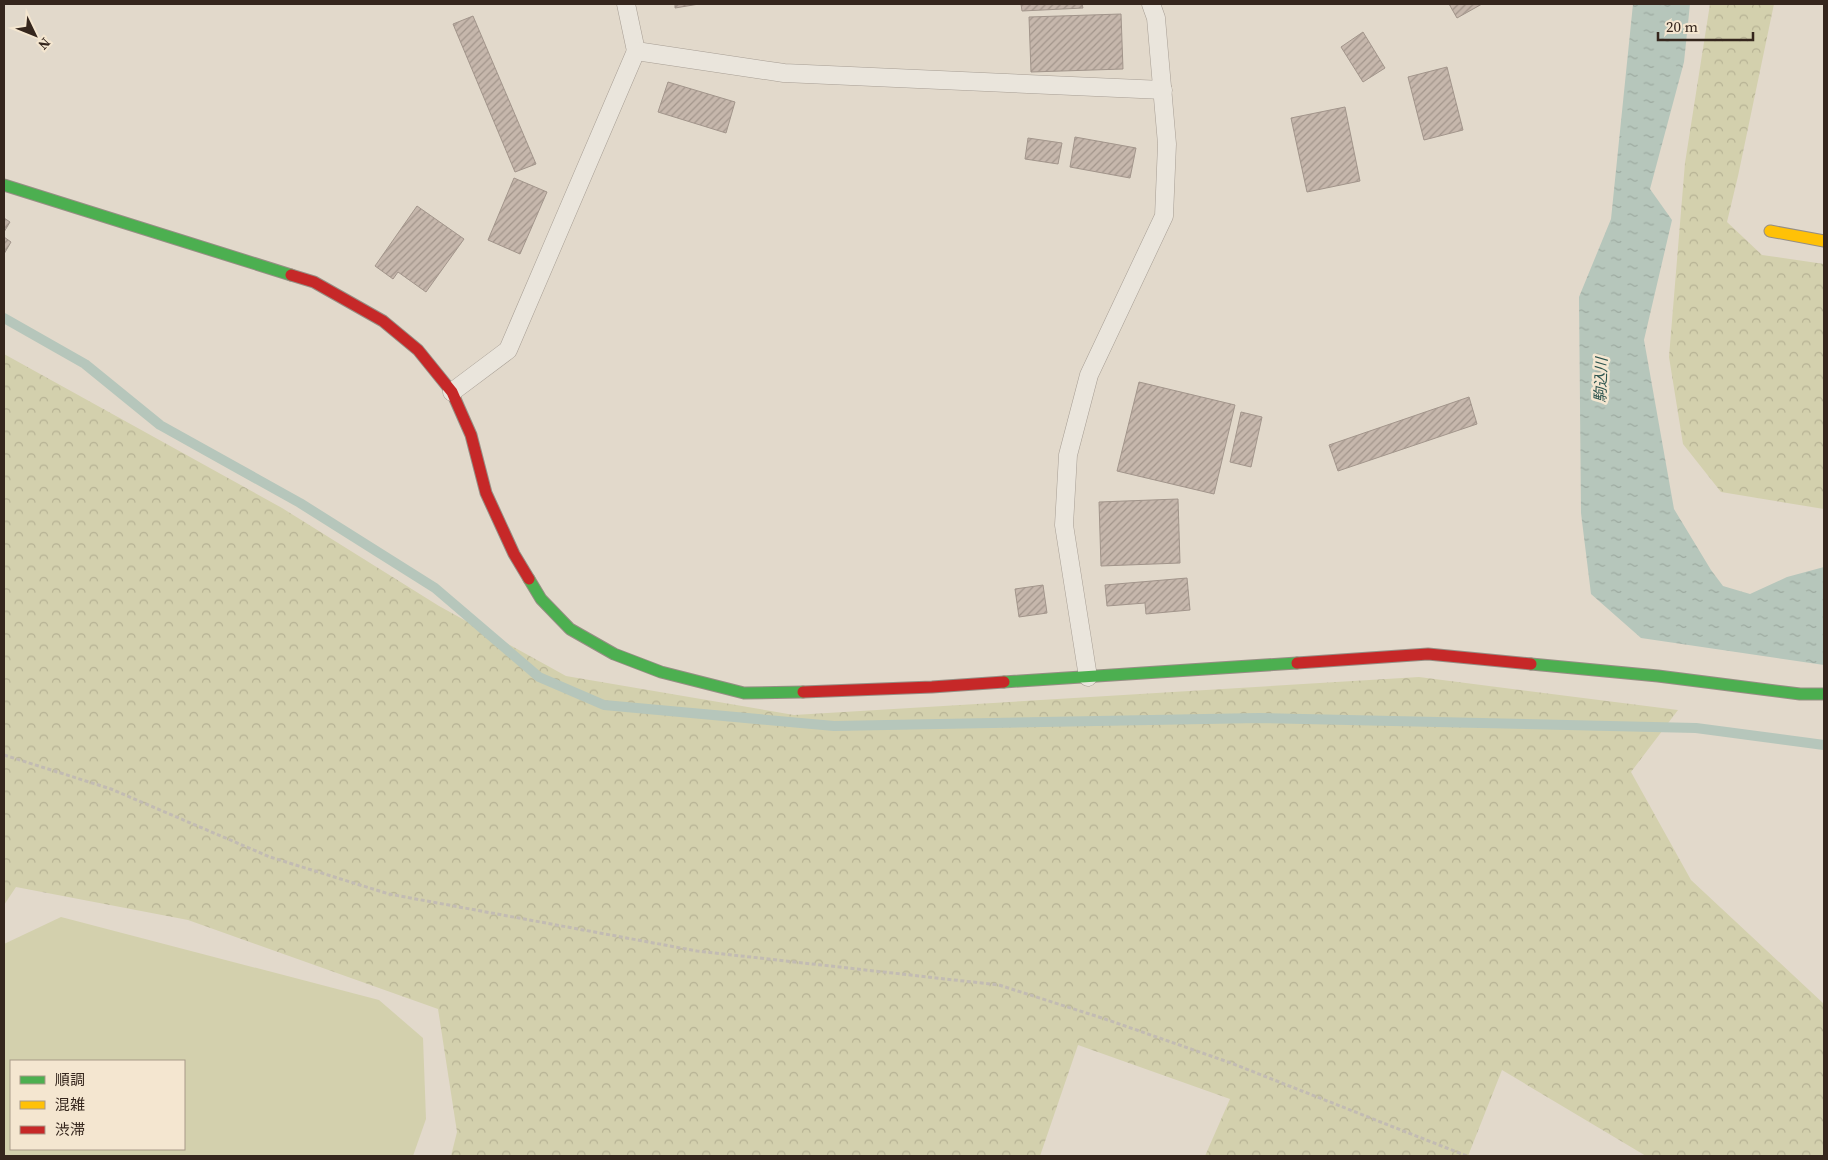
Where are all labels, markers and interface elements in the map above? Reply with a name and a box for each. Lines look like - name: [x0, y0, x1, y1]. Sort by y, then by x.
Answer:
- north arrow: [10, 10, 60, 60]
- scale bar: [1658, 10, 1753, 42]
- text: 20 m: [1666, 16, 1698, 37]
- text: N: [34, 33, 55, 54]
- water label: 駒込川: [1589, 355, 1612, 403]
- legend: [10, 1060, 185, 1150]
- text: 順調: [55, 1069, 85, 1090]
- text: 混雑: [55, 1094, 85, 1115]
- text: 渋滞: [55, 1119, 85, 1140]

